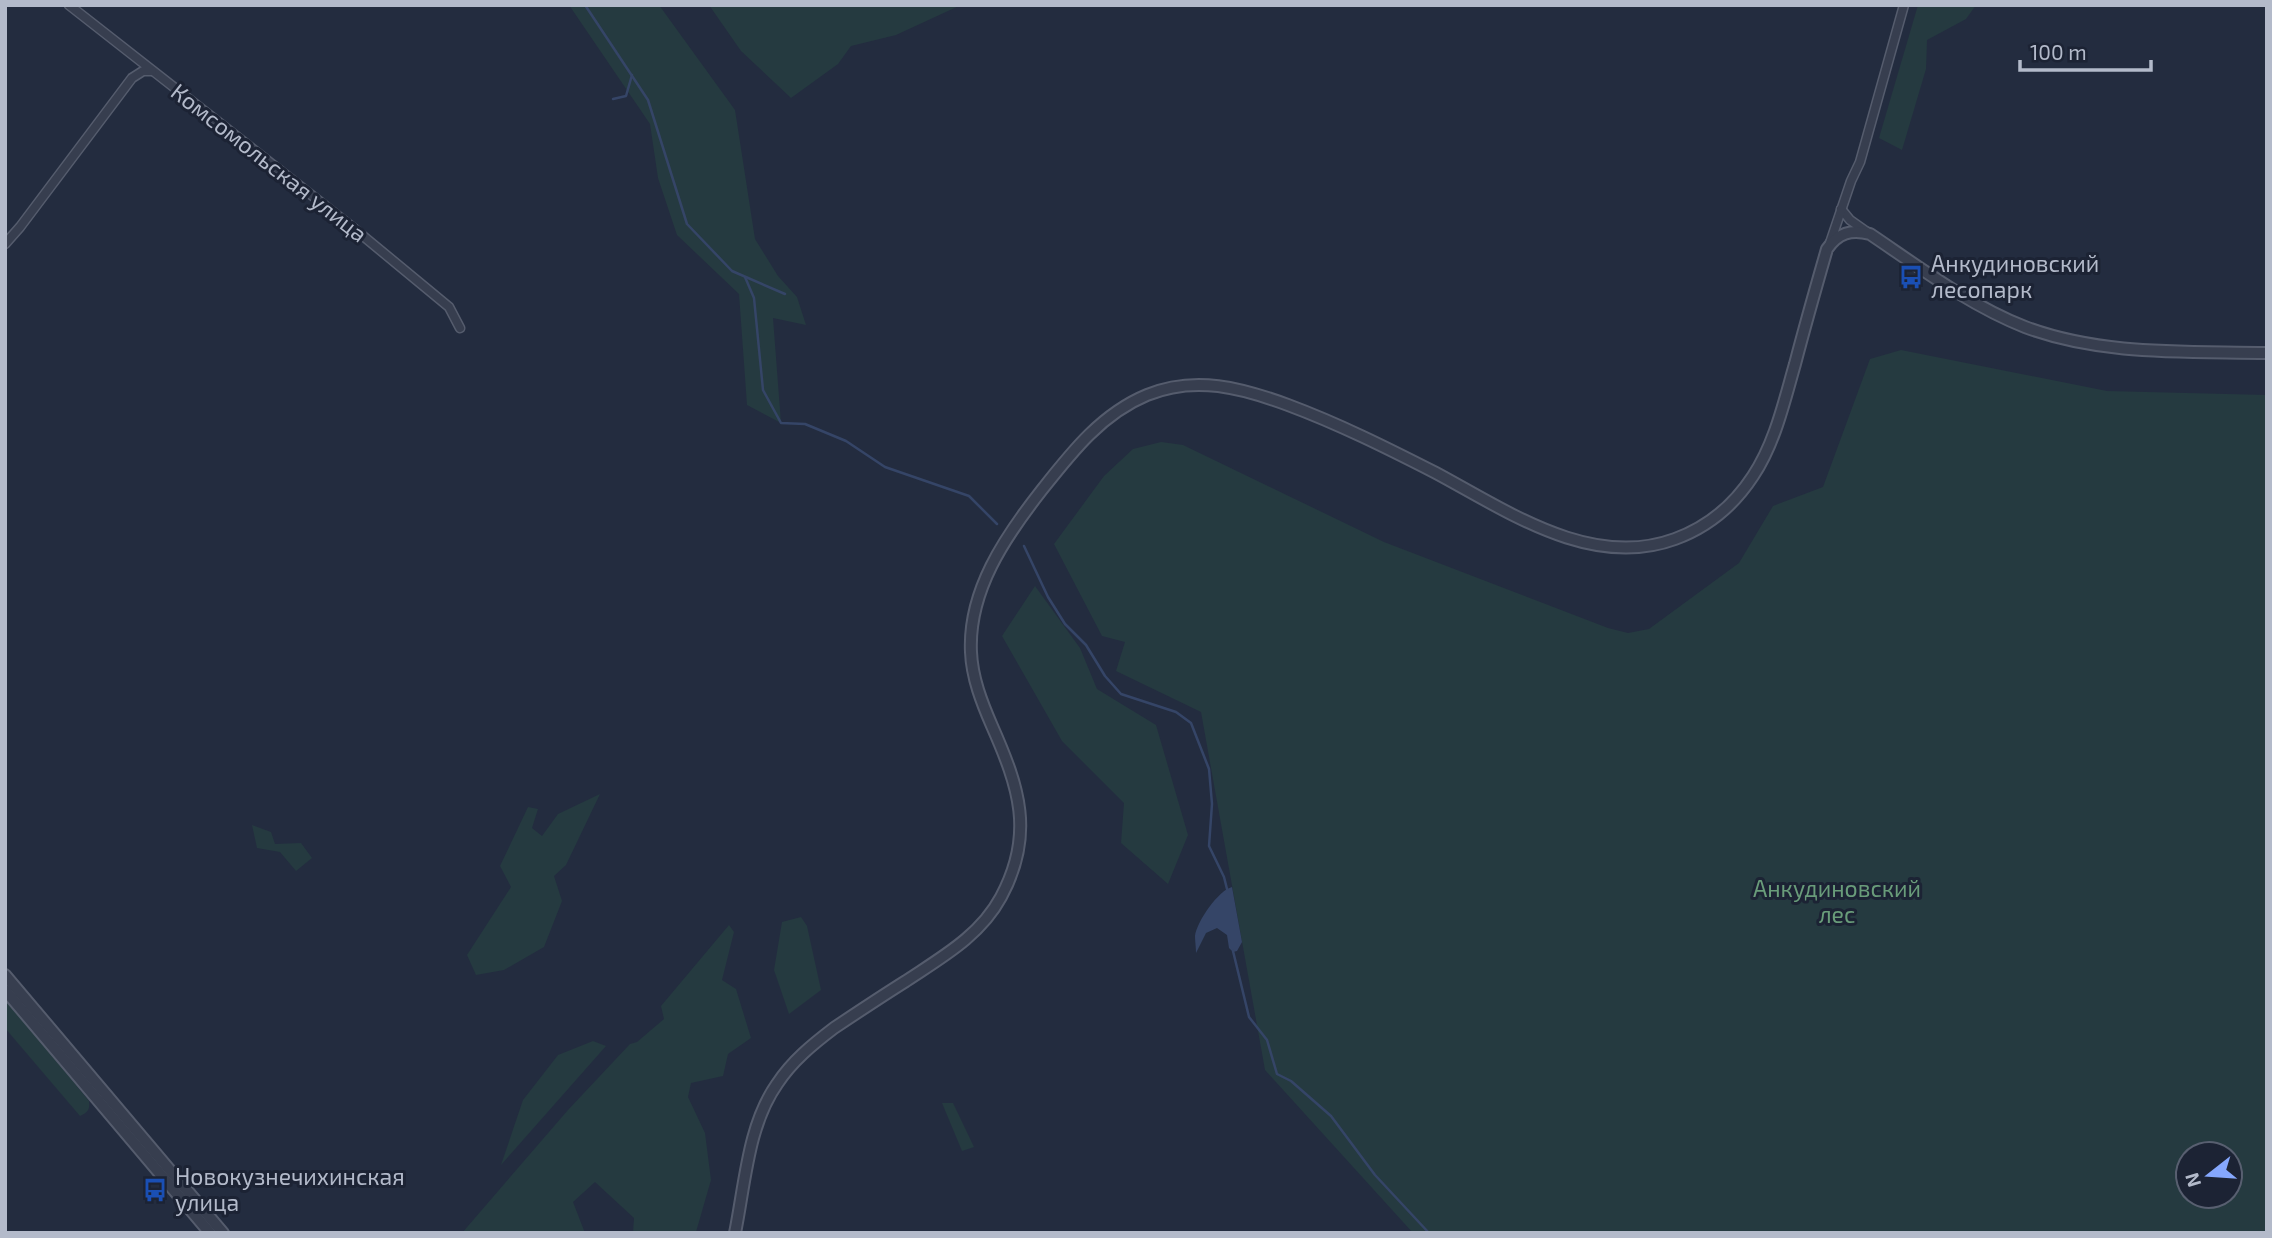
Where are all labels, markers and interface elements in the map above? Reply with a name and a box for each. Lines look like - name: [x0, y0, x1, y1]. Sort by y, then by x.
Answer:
- scale bar: [2020, 28, 2151, 72]
- text: 100 m: [2030, 39, 2087, 64]
- street label: Комсомольская улица: [165, 77, 373, 248]
- place label: Анкудиновский лесопарк: [1931, 249, 2099, 303]
- bus stop icon: Анкудиновский лесопарк: [1897, 263, 1925, 291]
- park label: Анкудиновский лес: [1753, 874, 1921, 928]
- north arrow: [2174, 1140, 2244, 1210]
- place label: Новокузнечихинская улица: [175, 1162, 405, 1217]
- text: N: [2179, 1170, 2205, 1190]
- bus stop icon: Новокузнечихинская улица: [141, 1176, 169, 1204]

